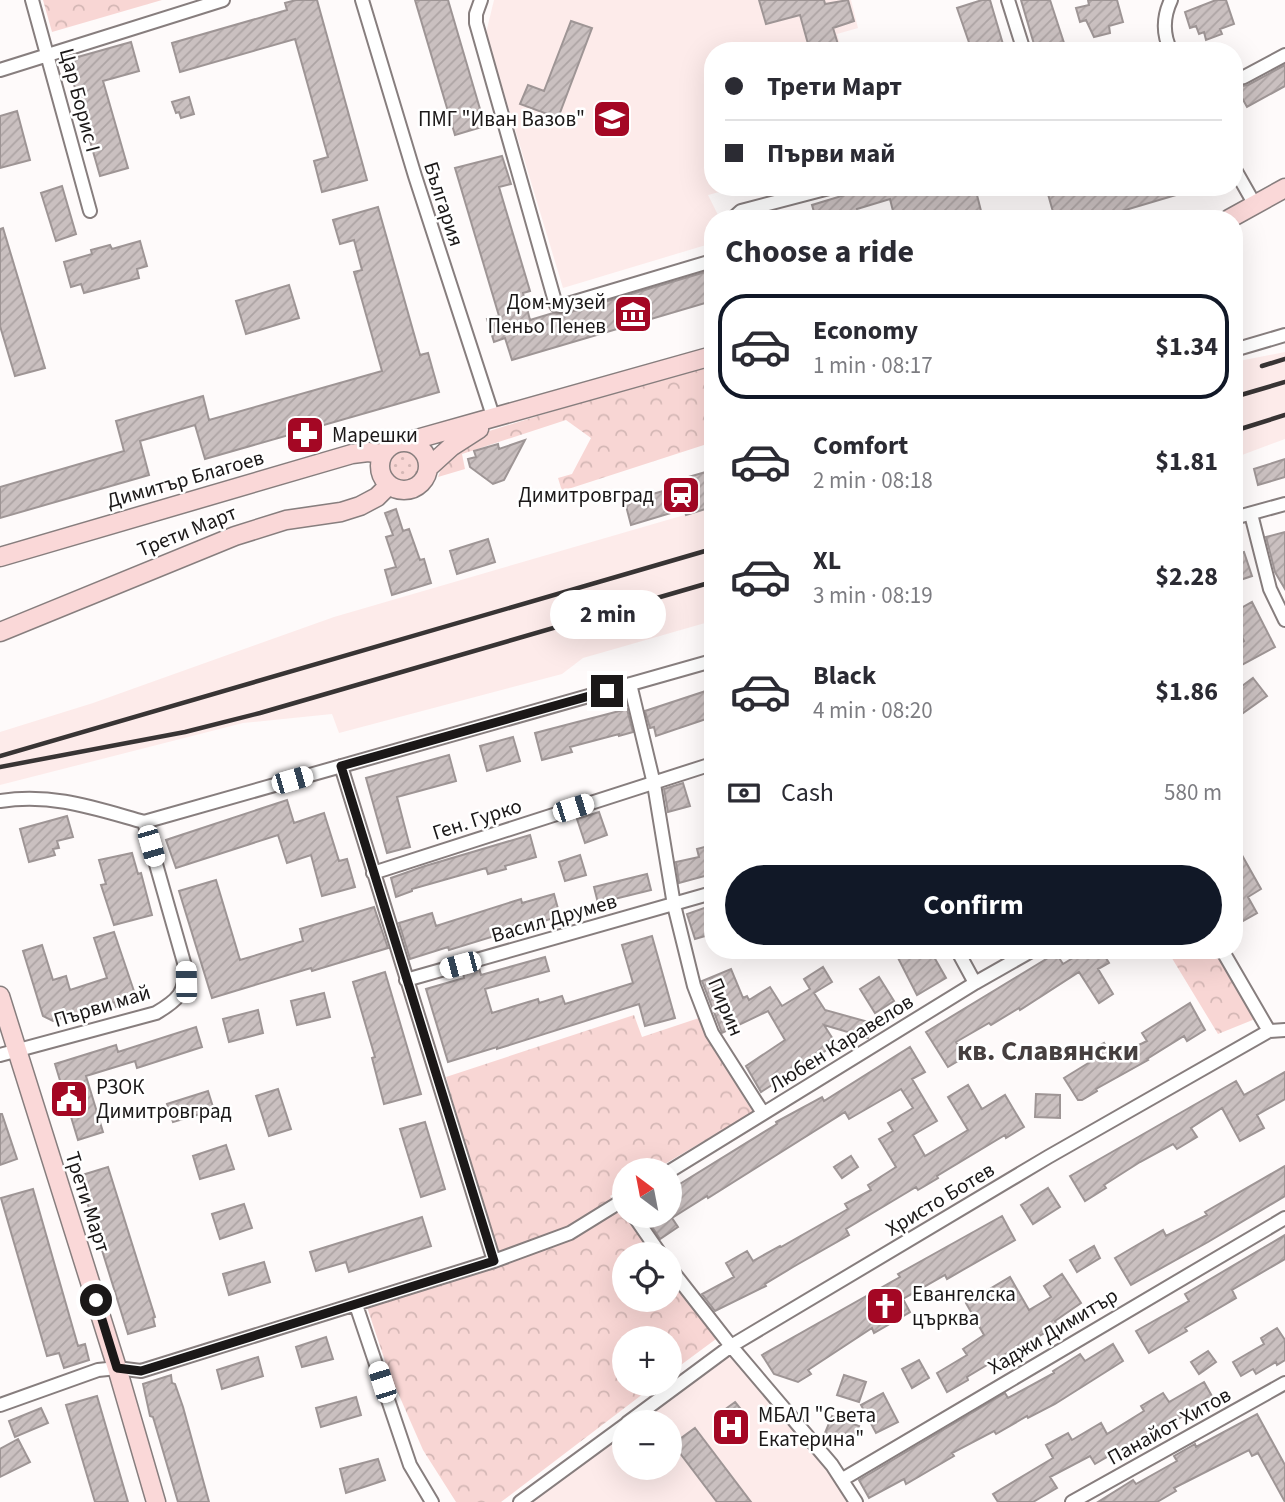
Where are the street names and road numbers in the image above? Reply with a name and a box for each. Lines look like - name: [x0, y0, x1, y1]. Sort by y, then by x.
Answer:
- street label: Цар Борис I: [52, 45, 108, 155]
- street label: България: [416, 158, 472, 250]
- street label: Димитър Благоев: [103, 442, 267, 516]
- street label: Трети Март: [133, 497, 241, 565]
- street label: Ген. Гурко: [428, 790, 526, 848]
- street label: Васил Друмев: [488, 886, 620, 950]
- street label: Пирин: [700, 973, 752, 1041]
- street label: Първи май: [50, 977, 154, 1035]
- street label: Любен Каравелов: [763, 986, 919, 1100]
- street label: Трети Март: [58, 1148, 119, 1257]
- street label: Христо Ботев: [880, 1155, 1000, 1243]
- street label: Хаджи Димитър: [982, 1280, 1124, 1382]
- street label: Панайот Хитов: [1102, 1380, 1236, 1472]

